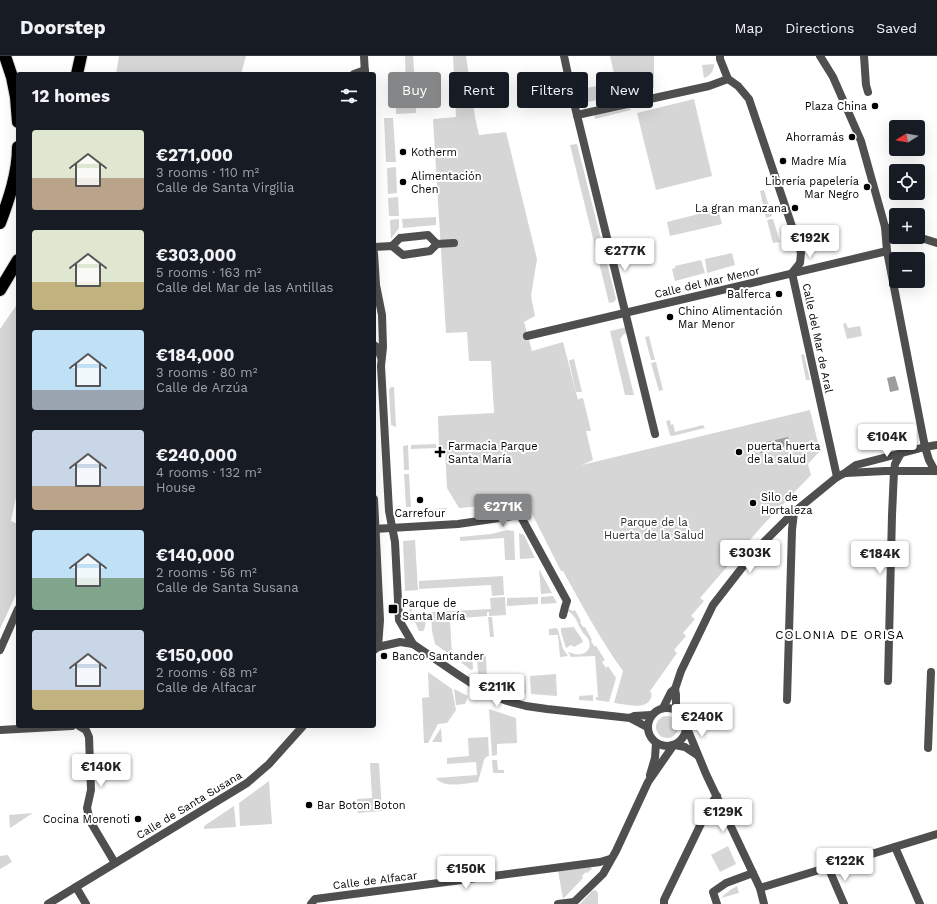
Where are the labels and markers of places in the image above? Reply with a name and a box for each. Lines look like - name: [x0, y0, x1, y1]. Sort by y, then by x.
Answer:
- place label: Plaza China: [805, 100, 867, 113]
- marker: Plaza China: [870, 101, 880, 111]
- place label: Ahorramás: [786, 131, 844, 144]
- marker: Ahorramás: [847, 132, 857, 142]
- place label: Kotherm: [411, 146, 457, 159]
- marker: Kotherm: [398, 147, 408, 157]
- place label: Madre Mía: [791, 155, 846, 168]
- marker: Madre Mía: [778, 156, 788, 166]
- place label: Alimentación Chen: [411, 170, 481, 196]
- place label: Librería papelería Mar Negro: [765, 175, 859, 201]
- marker: Alimentación Chen: [398, 177, 408, 187]
- marker: Librería papelería Mar Negro: [862, 182, 872, 192]
- place label: La gran manzana: [695, 202, 787, 215]
- marker: La gran manzana: [790, 203, 800, 213]
- pin: €192K: [782, 225, 838, 259]
- pin: €277K: [597, 238, 653, 272]
- place label: Balferca: [727, 288, 771, 301]
- marker: Balferca: [774, 289, 784, 299]
- place label: Chino Alimentación Mar Menor: [678, 305, 782, 331]
- marker: Chino Alimentación Mar Menor: [665, 312, 675, 322]
- pin: €104K: [859, 424, 915, 458]
- place label: Farmacia Parque Santa María: [448, 440, 538, 466]
- place label: puerta huerta de la salud: [747, 440, 820, 466]
- marker: Farmacia Parque Santa María: [435, 447, 445, 457]
- marker: puerta huerta de la salud: [734, 447, 744, 457]
- place label: Silo de Hortaleza: [761, 491, 812, 517]
- pin: €271K: [475, 494, 531, 528]
- marker: Carrefour: [415, 495, 425, 505]
- marker: Silo de Hortaleza: [748, 498, 758, 508]
- place label: Carrefour: [395, 507, 446, 520]
- pin: €303K: [722, 540, 778, 574]
- pin: €184K: [852, 541, 908, 575]
- place label: Parque de Santa María: [402, 597, 465, 623]
- marker: Parque de Santa María: [387, 603, 399, 615]
- place label: Banco Santander: [392, 650, 485, 663]
- marker: Banco Santander: [379, 651, 389, 661]
- pin: €211K: [469, 674, 525, 708]
- pin: €240K: [674, 704, 730, 738]
- pin: €140K: [73, 754, 129, 788]
- place label: Bar Boton Boton: [317, 799, 406, 812]
- pin: €129K: [695, 799, 751, 833]
- marker: Bar Boton Boton: [304, 800, 314, 810]
- place label: Cocina Morenoti: [43, 813, 130, 826]
- marker: Cocina Morenoti: [133, 814, 143, 824]
- pin: €122K: [817, 848, 873, 882]
- pin: €150K: [438, 856, 494, 890]

